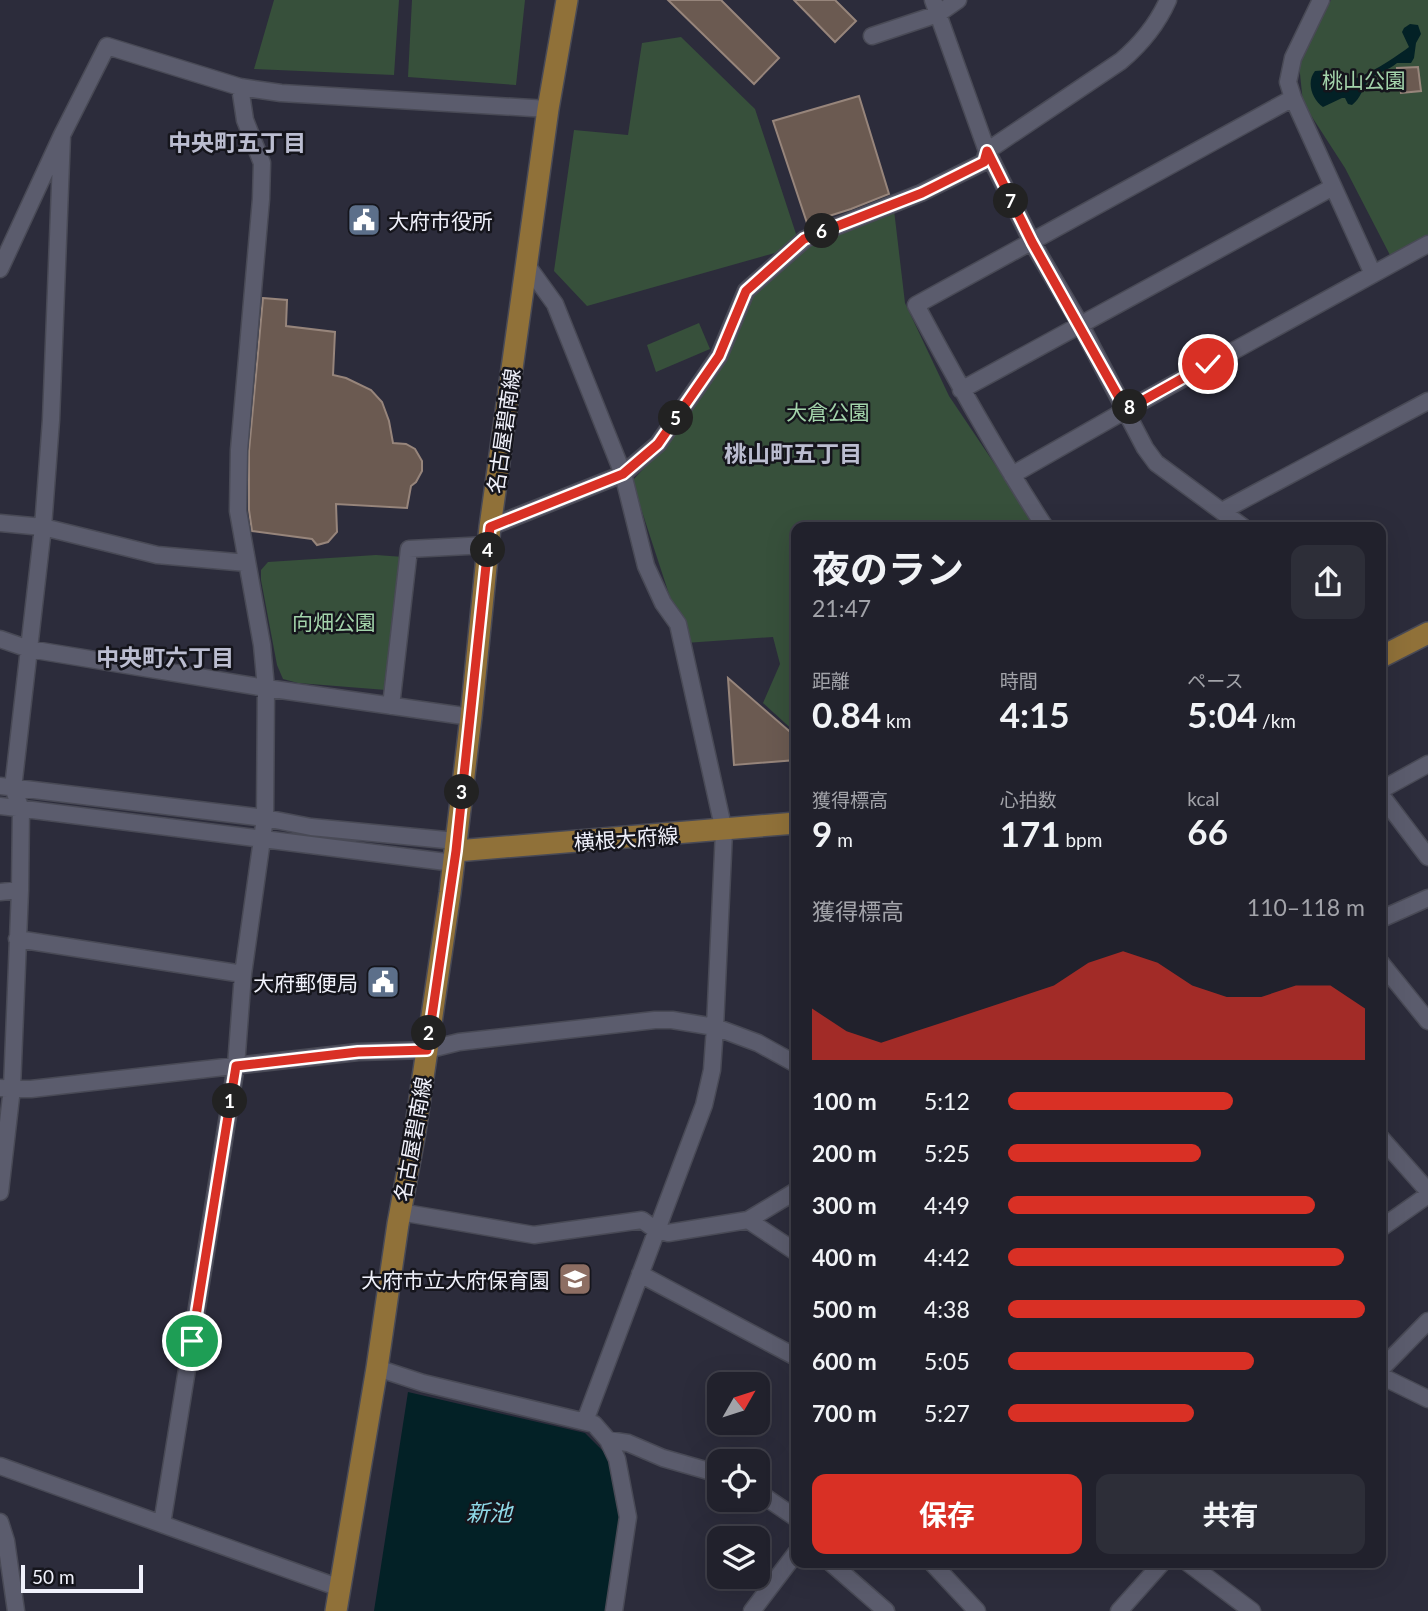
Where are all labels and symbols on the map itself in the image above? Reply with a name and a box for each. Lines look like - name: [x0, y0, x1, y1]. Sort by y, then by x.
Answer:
- park label: 桃山公園: [1322, 67, 1406, 92]
- district label: 中央町五丁目: [168, 128, 306, 156]
- pin: 7: [993, 184, 1028, 218]
- public building icon: 大府市役所: [345, 201, 383, 239]
- place label: 大府市役所: [388, 208, 493, 233]
- pin: 6: [804, 214, 840, 248]
- pin: [1178, 334, 1238, 394]
- street label: 名古屋碧南線: [482, 367, 524, 495]
- pin: 8: [1112, 390, 1148, 424]
- park label: 大倉公園: [786, 399, 870, 424]
- pin: 5: [658, 400, 694, 436]
- district label: 桃山町五丁目: [724, 439, 862, 467]
- pin: 4: [470, 532, 505, 568]
- park label: 向畑公園: [292, 609, 376, 634]
- district label: 中央町六丁目: [96, 643, 234, 671]
- pin: 3: [444, 774, 480, 810]
- street label: 横根大府線: [573, 822, 679, 854]
- public building icon: 大府郵便局: [364, 963, 402, 1001]
- place label: 大府郵便局: [253, 970, 358, 995]
- pin: 2: [412, 1016, 446, 1050]
- street label: 名古屋碧南線: [389, 1075, 435, 1203]
- pin: 1: [212, 1084, 247, 1118]
- school or university icon: 大府市立大府保育園: [556, 1260, 594, 1298]
- place label: 大府市立大府保育園: [361, 1267, 550, 1292]
- pin: [162, 1311, 222, 1371]
- north arrow: [707, 1372, 770, 1435]
- water label: 新池: [466, 1498, 514, 1526]
- scale bar: [21, 1562, 144, 1594]

